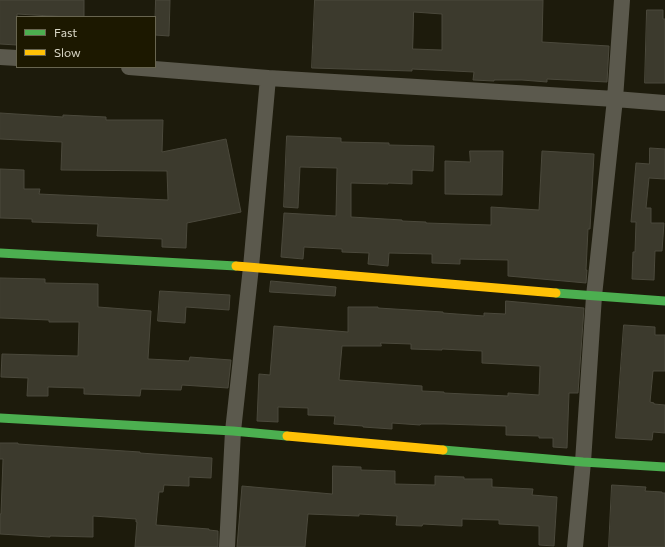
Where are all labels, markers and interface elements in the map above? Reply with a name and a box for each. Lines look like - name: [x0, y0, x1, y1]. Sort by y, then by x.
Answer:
- legend: [16, 16, 156, 68]
- text: Fast: [54, 25, 77, 39]
- text: Slow: [54, 45, 81, 59]

